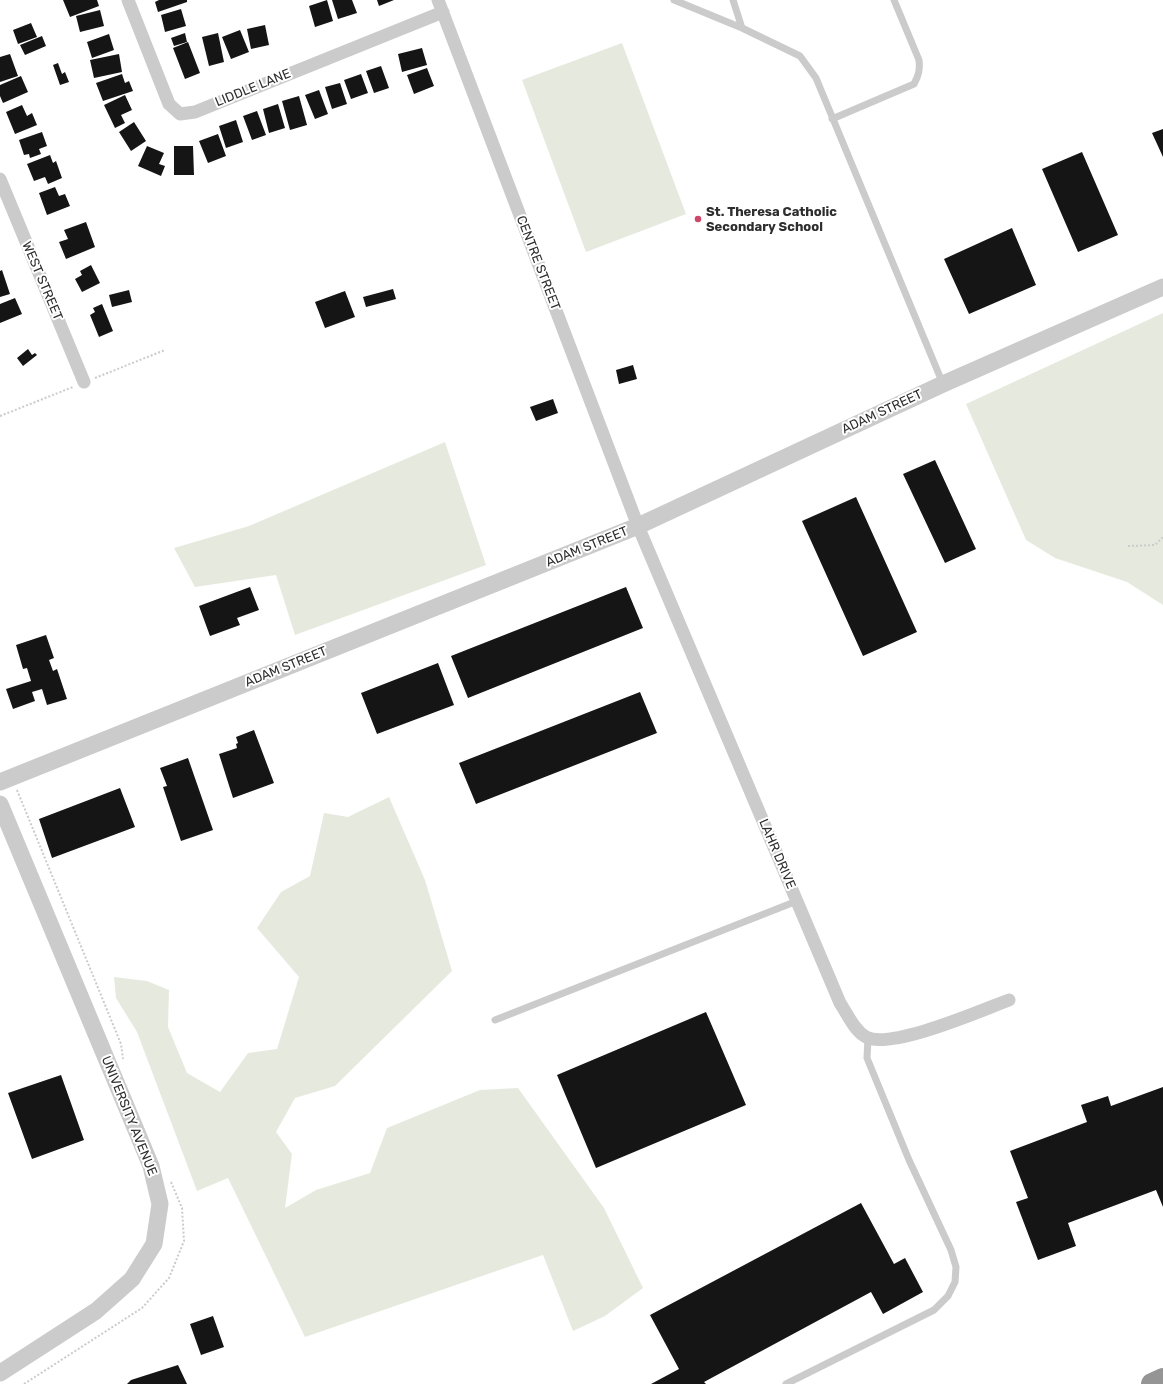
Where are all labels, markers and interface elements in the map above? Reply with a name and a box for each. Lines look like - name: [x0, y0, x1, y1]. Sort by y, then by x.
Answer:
- street label: LIDDLE LANE: [213, 66, 293, 110]
- place label: St. Theresa Catholic Secondary School: [706, 204, 837, 235]
- street label: CENTRE STREET: [513, 214, 563, 312]
- marker: St. Theresa Catholic Secondary School: [693, 214, 703, 224]
- street label: WEST STREET: [18, 239, 66, 323]
- street label: ADAM STREET: [839, 387, 925, 437]
- street label: ADAM STREET: [544, 523, 630, 571]
- street label: ADAM STREET: [243, 643, 329, 691]
- street label: LAHR DRIVE: [755, 817, 799, 891]
- street label: UNIVERSITY AVENUE: [98, 1054, 160, 1178]

